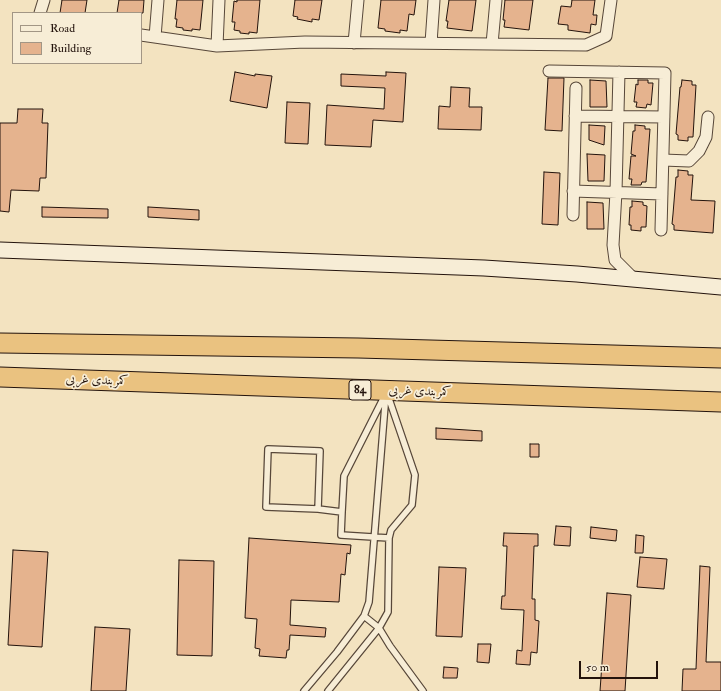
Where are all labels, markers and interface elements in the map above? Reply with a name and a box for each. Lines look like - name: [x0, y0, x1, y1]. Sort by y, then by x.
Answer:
- legend: [12, 12, 142, 64]
- text: Road: [50, 21, 75, 36]
- text: Building: [50, 41, 91, 56]
- street label: کمربندی غربی: [65, 372, 129, 390]
- road number: 84: [349, 380, 371, 400]
- street label: کمربندی غربی: [388, 383, 452, 401]
- scale bar: [581, 653, 660, 679]
- text: 50 m: [586, 660, 609, 675]

